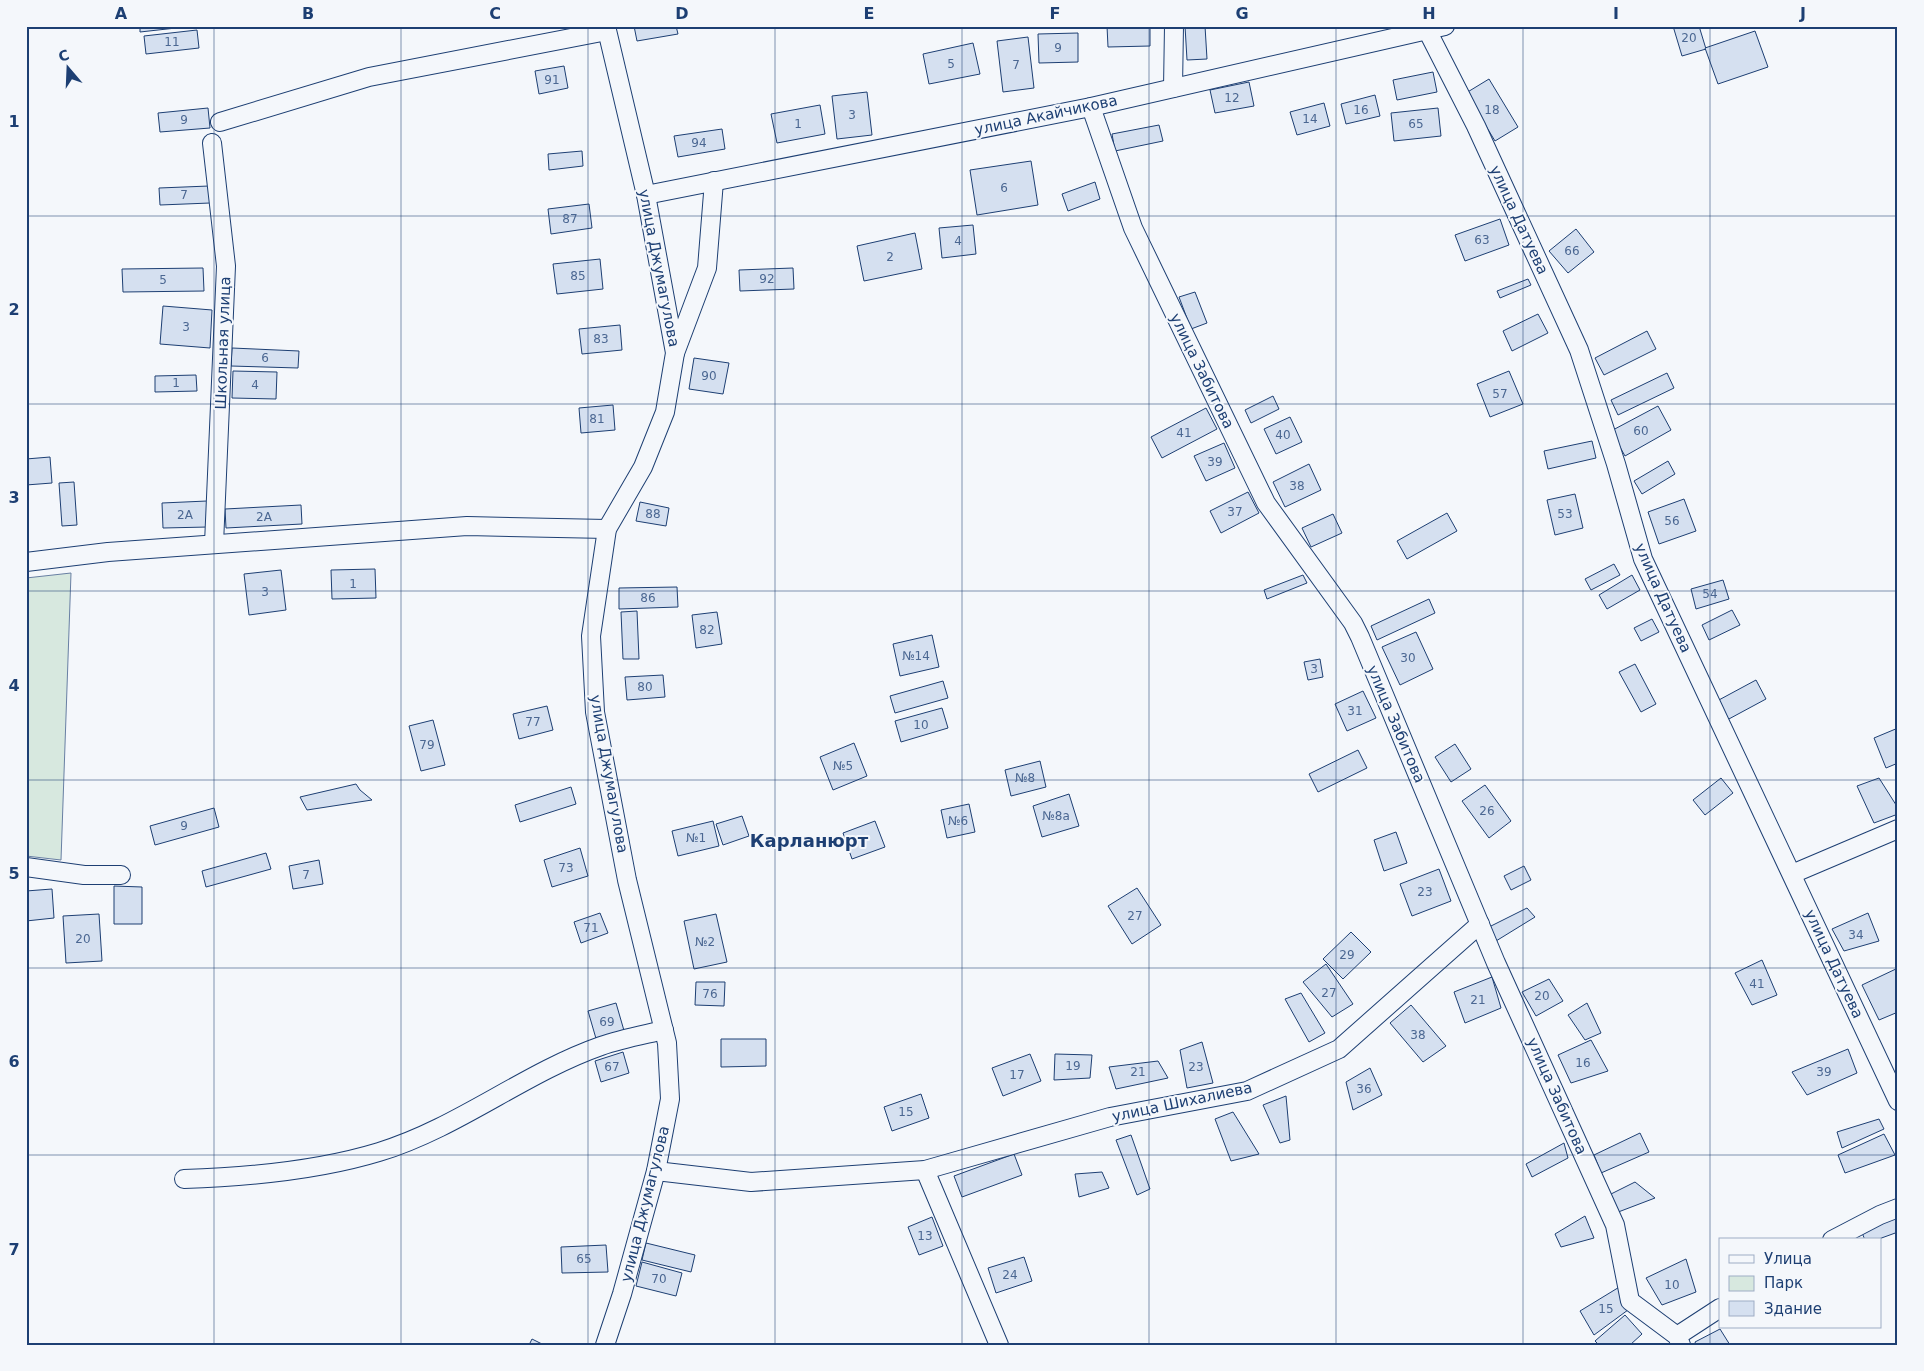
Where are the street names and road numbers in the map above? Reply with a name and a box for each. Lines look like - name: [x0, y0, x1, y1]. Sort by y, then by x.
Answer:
- street label: улица Акайчикова: [973, 91, 1119, 139]
- street label: улица Датуева: [1486, 163, 1552, 277]
- street label: улица Джумагулова: [635, 187, 683, 349]
- street label: Школьная улица: [212, 276, 234, 410]
- street label: улица Забитова: [1166, 310, 1238, 432]
- street label: улица Датуева: [1631, 540, 1695, 656]
- street label: улица Забитова: [1363, 662, 1429, 786]
- street label: улица Джумагулова: [586, 693, 632, 855]
- street label: улица Датуева: [1801, 907, 1867, 1021]
- street label: улица Забитова: [1523, 1035, 1591, 1157]
- street label: улица Шихалиева: [1110, 1078, 1254, 1126]
- street label: улица Джумагулова: [617, 1124, 673, 1284]

